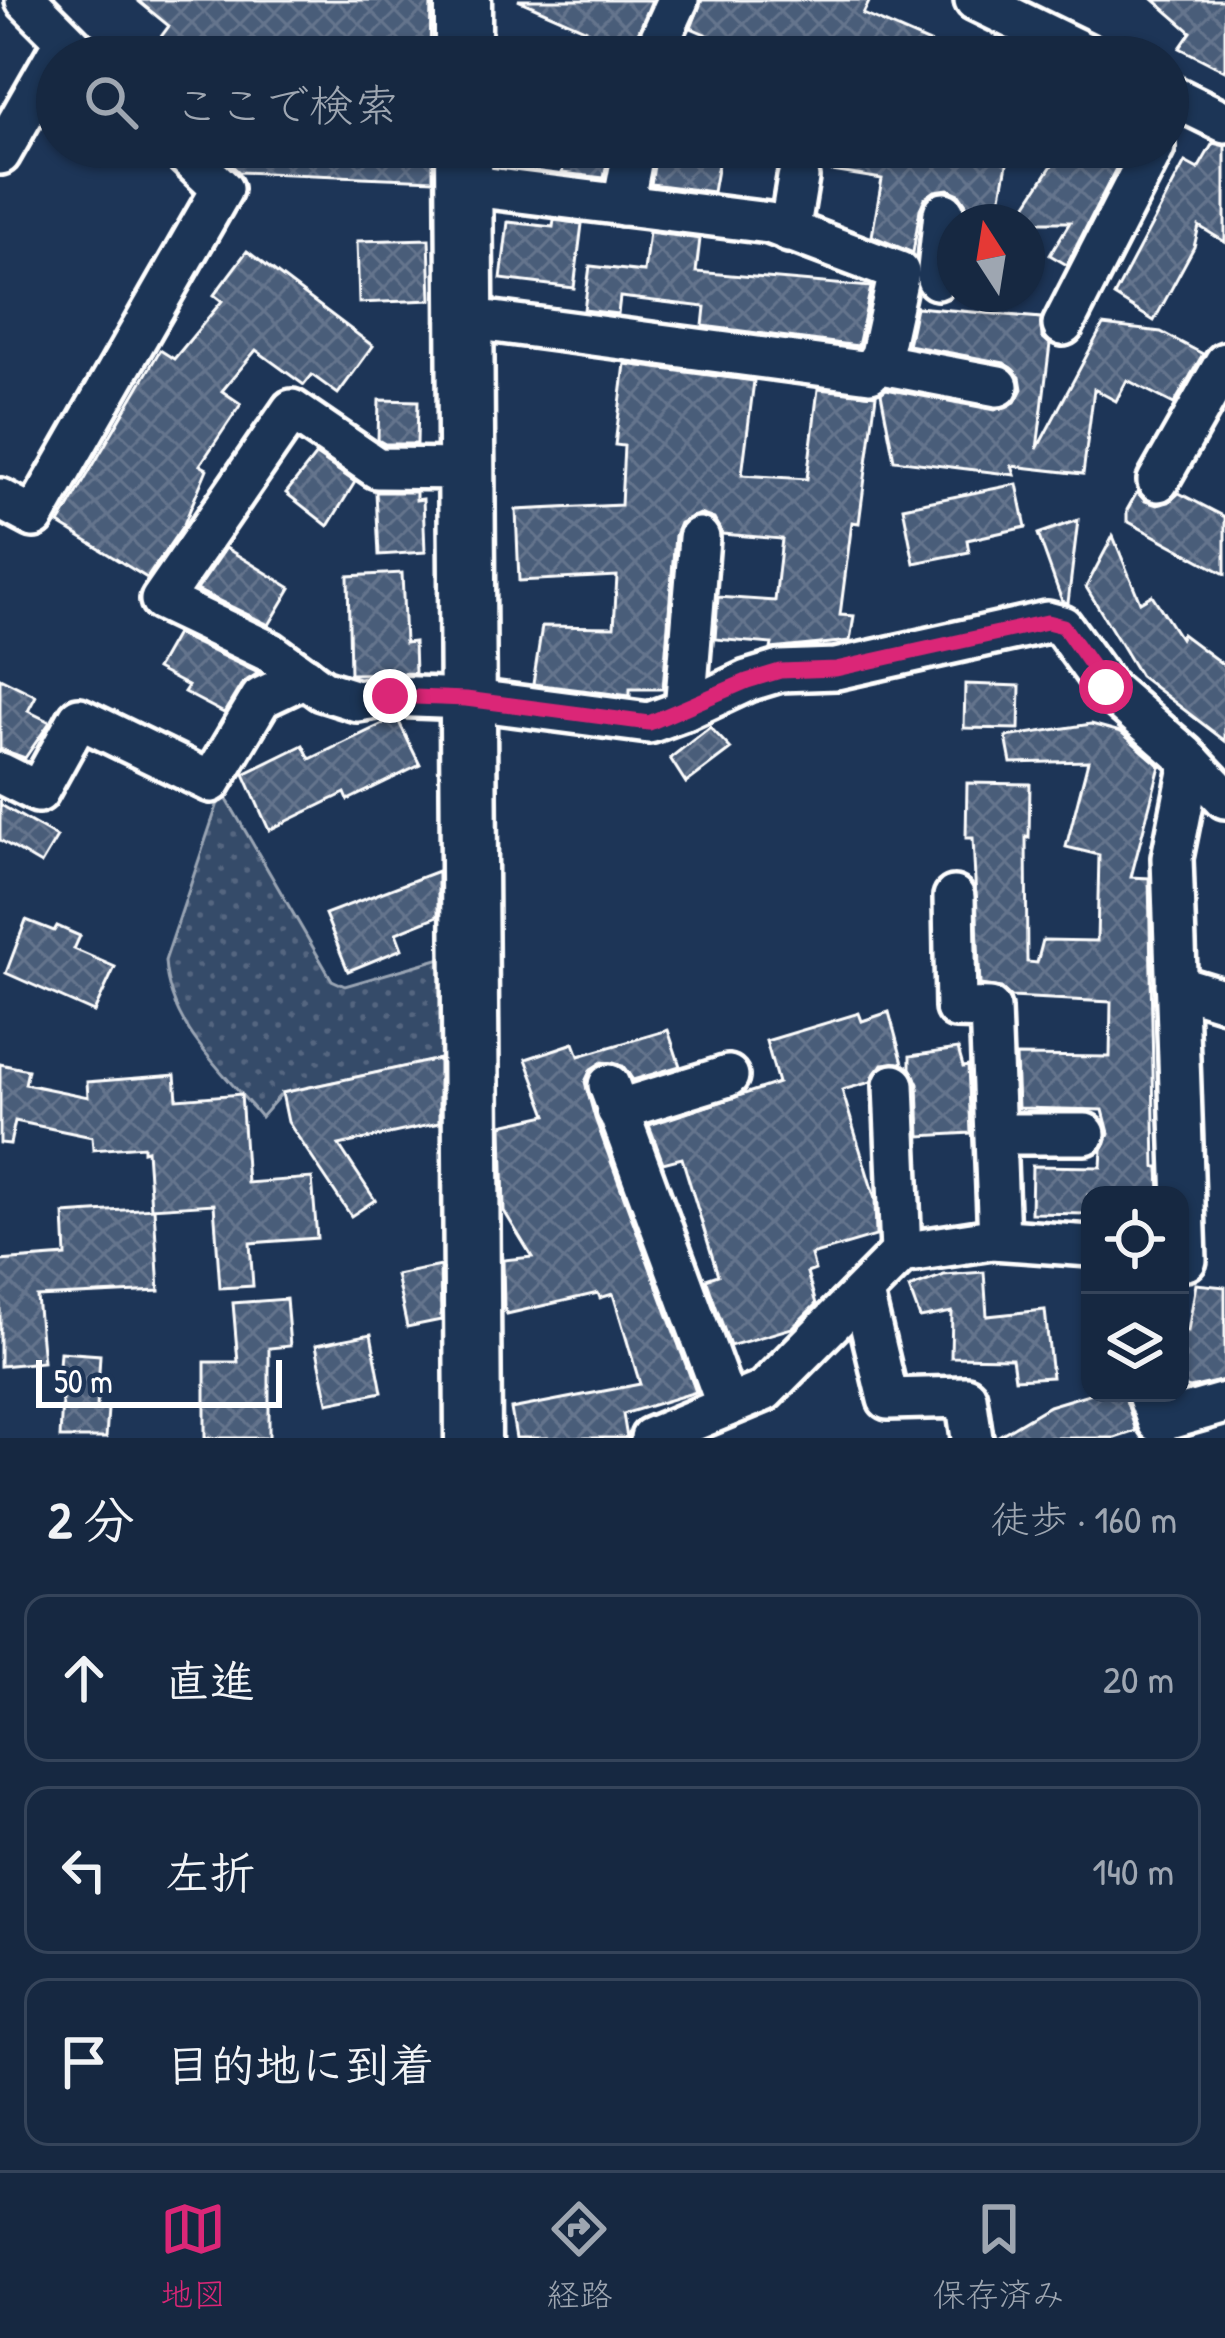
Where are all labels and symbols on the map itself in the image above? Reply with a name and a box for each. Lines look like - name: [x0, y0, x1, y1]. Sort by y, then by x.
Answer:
- north arrow: [937, 204, 1045, 312]
- route start: [1079, 660, 1133, 714]
- route end: [363, 669, 417, 723]
- scale bar: [36, 1354, 282, 1407]

